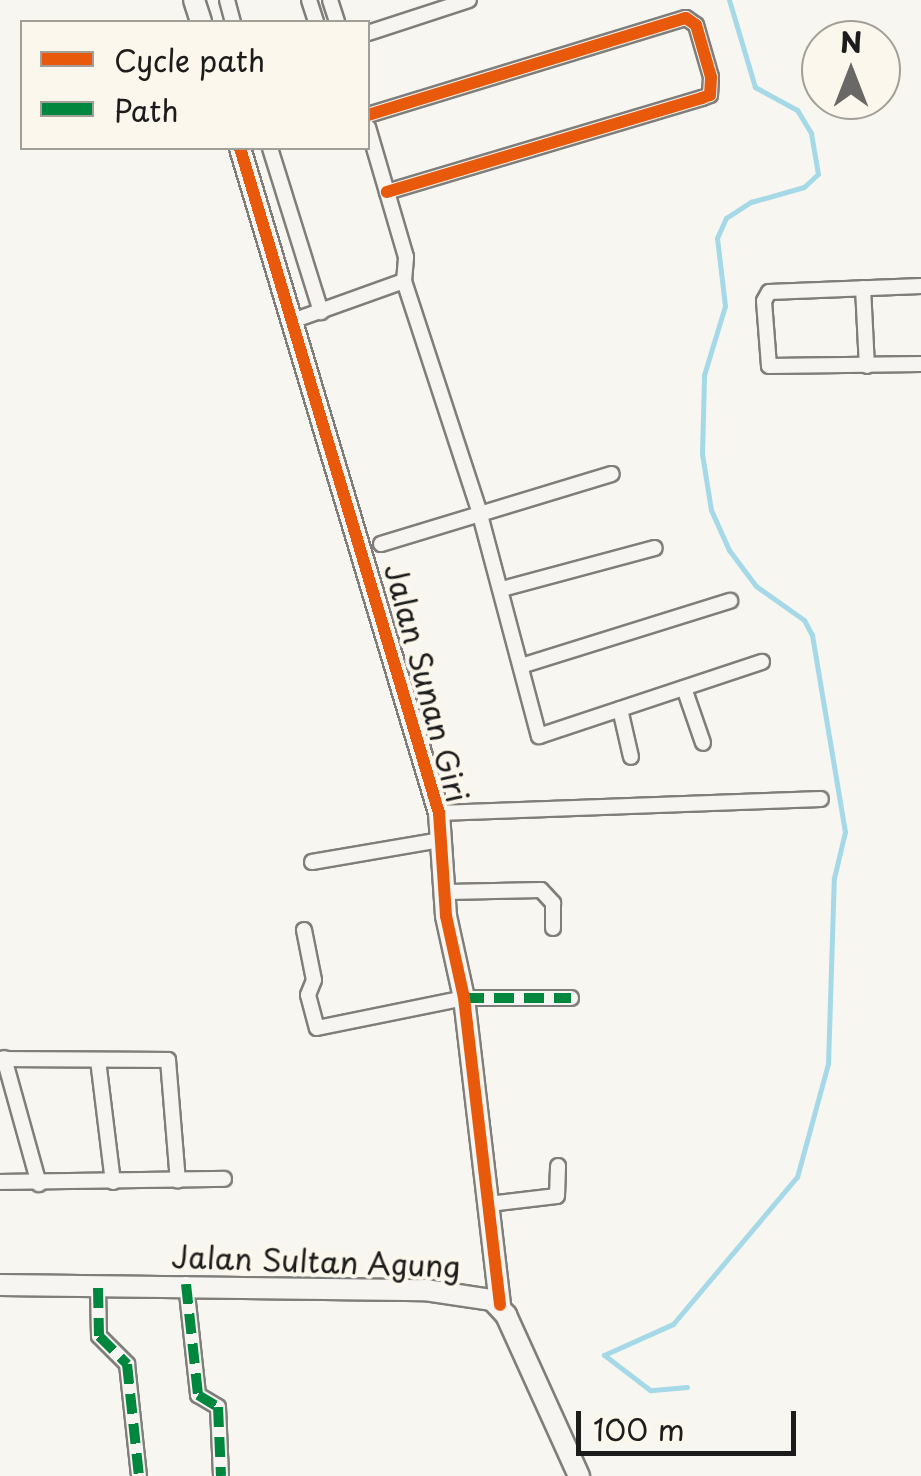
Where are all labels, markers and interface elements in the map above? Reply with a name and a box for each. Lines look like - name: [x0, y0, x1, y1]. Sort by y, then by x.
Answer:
- legend: [20, 20, 370, 150]
- north arrow: [801, 20, 901, 120]
- text: N: [840, 20, 862, 63]
- text: Cycle path: [114, 37, 265, 82]
- text: Path: [114, 87, 179, 132]
- street label: Jalan Sunan Giri: [378, 559, 476, 807]
- street label: Jalan Sultan Agung: [171, 1238, 461, 1284]
- scale bar: [581, 1391, 801, 1453]
- text: 100 m: [593, 1406, 685, 1451]

